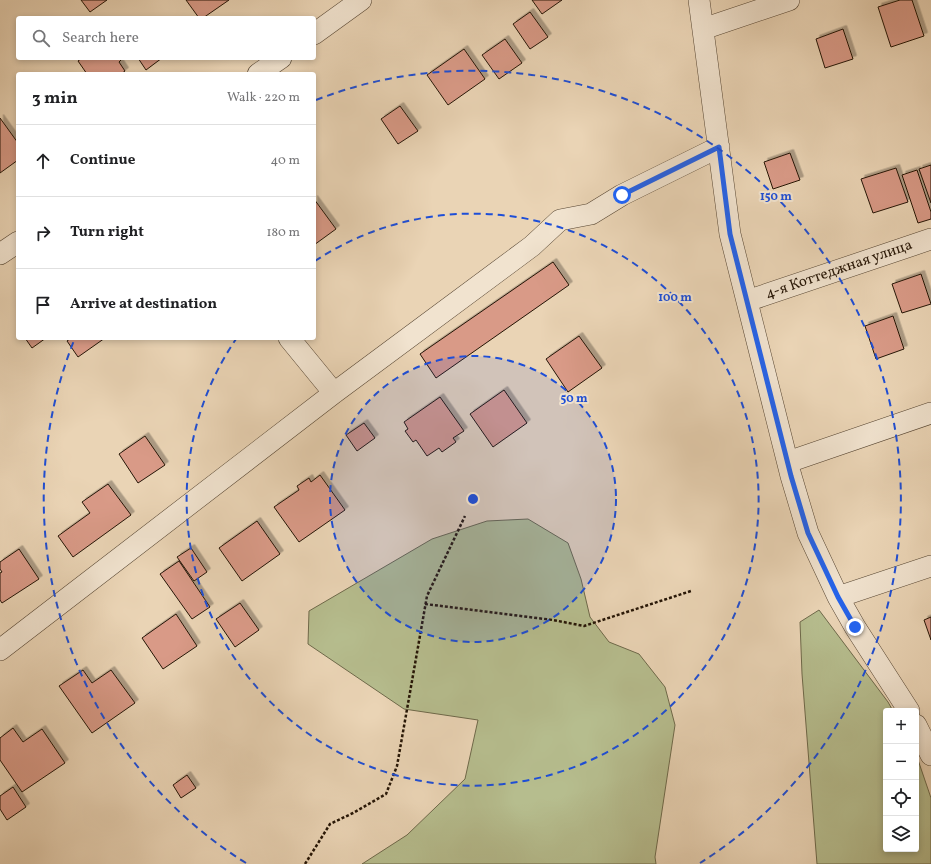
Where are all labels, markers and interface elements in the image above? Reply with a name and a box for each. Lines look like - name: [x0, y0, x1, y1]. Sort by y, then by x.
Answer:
- search box: [16, 16, 316, 60]
- icon: search: [30, 27, 52, 49]
- text: Search here: [62, 28, 139, 49]
- text: 3 min: [32, 87, 78, 110]
- text: Walk · 220 m: [227, 89, 300, 107]
- icon: ahead: [32, 150, 54, 172]
- text: Continue: [70, 150, 135, 171]
- text: 40 m: [271, 152, 300, 170]
- route start: [613, 186, 631, 204]
- text: 150 m: [760, 189, 792, 205]
- icon: right: [32, 222, 54, 244]
- text: Turn right: [70, 222, 144, 243]
- text: 180 m: [266, 224, 300, 242]
- street label: 4-я Коттеджная улица: [763, 235, 915, 305]
- text: 100 m: [658, 290, 692, 306]
- icon: arrive: [32, 294, 54, 316]
- text: Arrive at destination: [70, 294, 217, 315]
- text: 50 m: [560, 391, 588, 407]
- centre of rings: [466, 492, 480, 506]
- route end: [846, 618, 864, 636]
- map controls: [883, 708, 919, 852]
- button: +: [883, 708, 919, 744]
- button: −: [883, 744, 919, 780]
- button: locate: [883, 780, 919, 816]
- button: layers: [883, 816, 919, 852]

